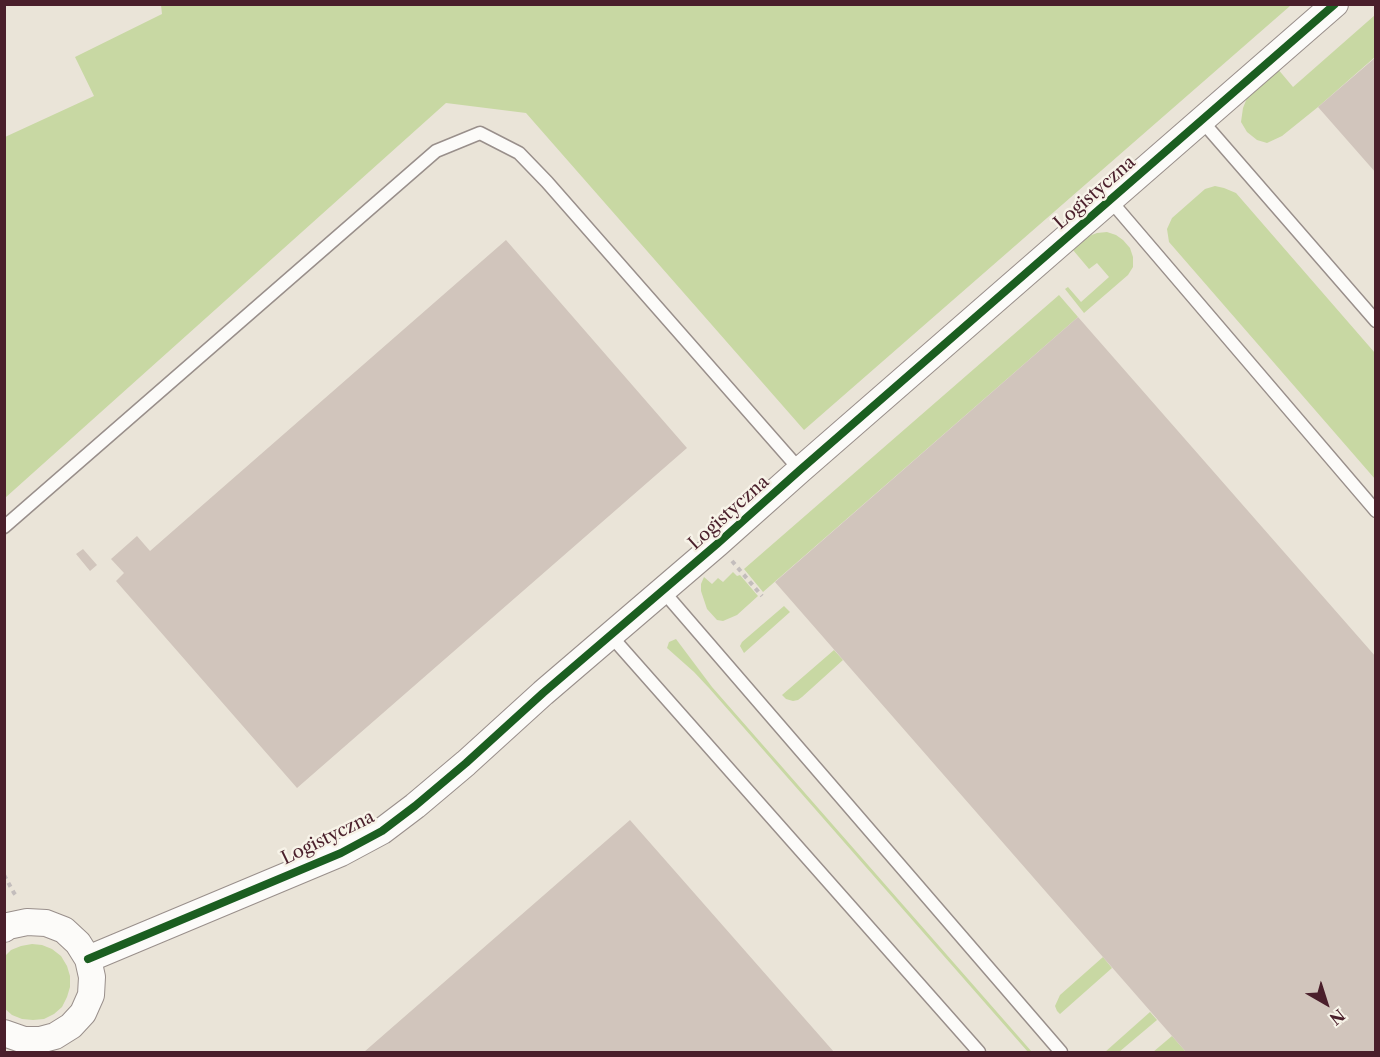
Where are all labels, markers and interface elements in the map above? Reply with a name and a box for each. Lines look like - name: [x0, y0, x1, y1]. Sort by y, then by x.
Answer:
- street label: Logistyczna: [1050, 152, 1140, 234]
- street label: Logistyczna: [684, 471, 774, 555]
- street label: Logistyczna: [278, 806, 378, 870]
- north arrow: [1296, 973, 1356, 1033]
- text: N: [1326, 1005, 1349, 1029]

